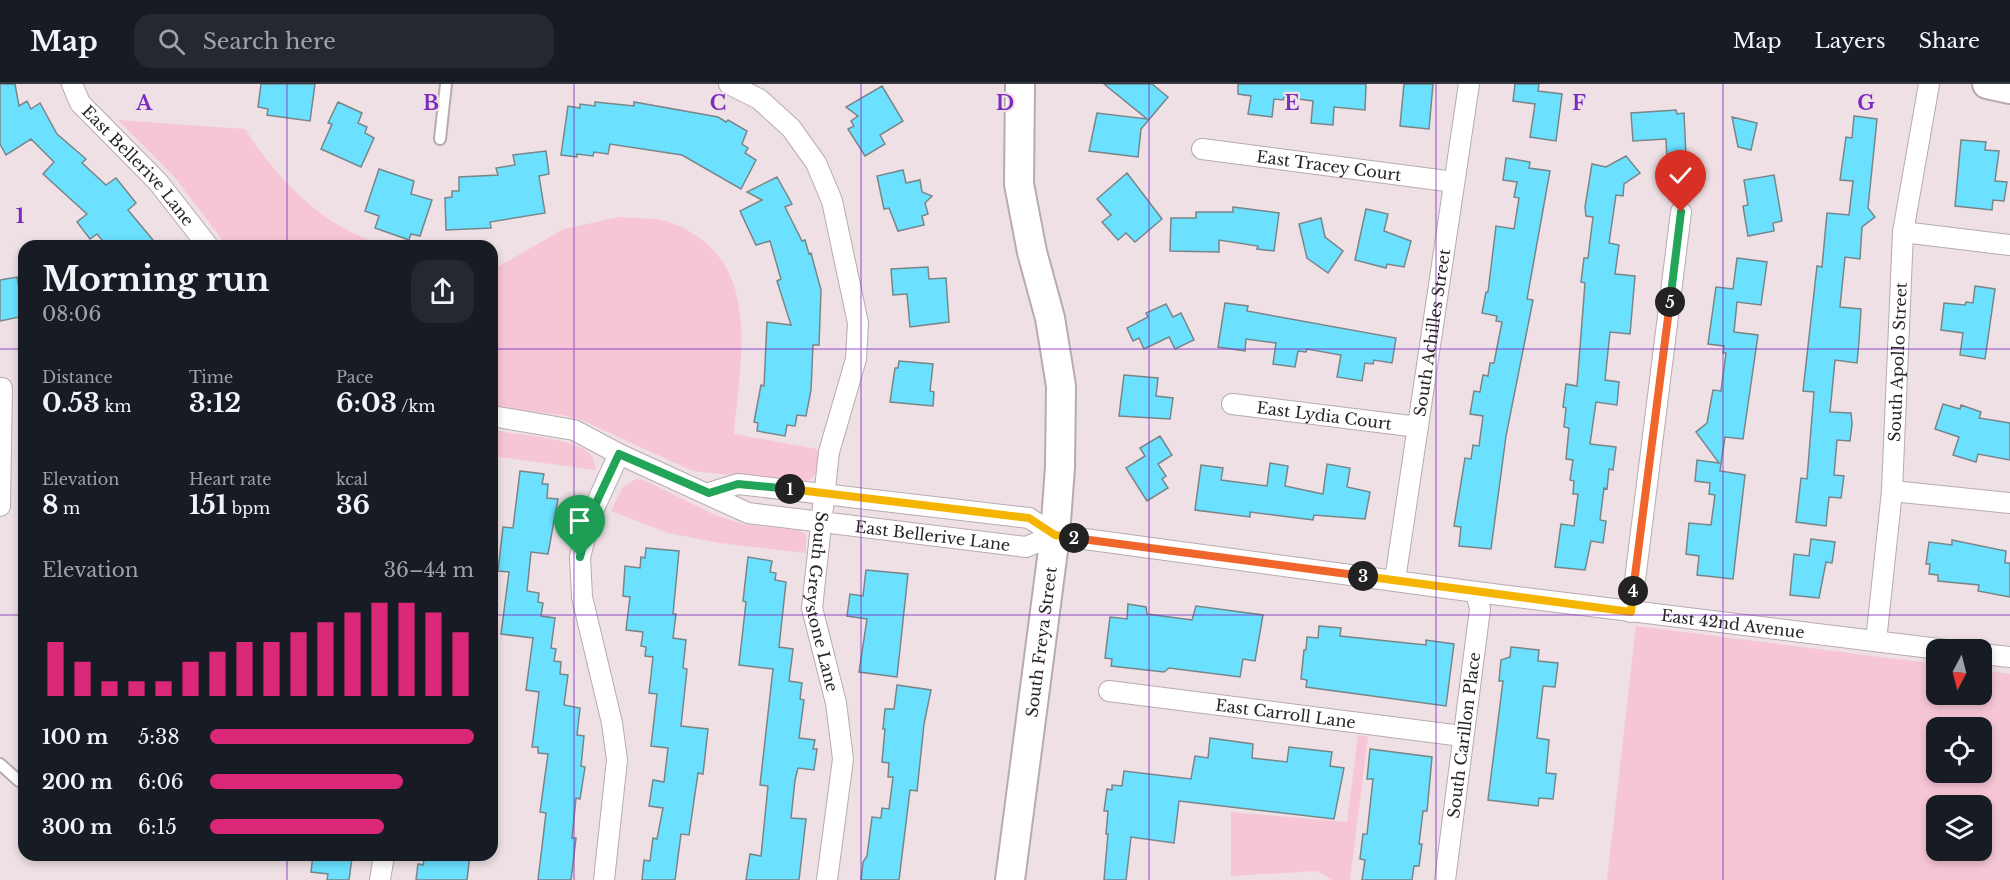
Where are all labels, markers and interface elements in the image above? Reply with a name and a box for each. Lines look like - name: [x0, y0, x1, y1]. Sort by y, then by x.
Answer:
- search box: [134, 14, 554, 68]
- text: Map: [30, 24, 98, 59]
- icon: search: [155, 25, 188, 58]
- text: Search here: [203, 28, 336, 55]
- text: Map: [1733, 28, 1782, 54]
- text: Layers: [1815, 28, 1886, 54]
- text: Share: [1919, 28, 1980, 54]
- text: A: [135, 91, 153, 115]
- text: B: [423, 91, 439, 115]
- text: C: [710, 91, 726, 115]
- text: D: [996, 91, 1014, 115]
- text: E: [1284, 91, 1300, 115]
- text: F: [1572, 91, 1586, 115]
- text: G: [1857, 91, 1875, 115]
- street label: East Bellerive Lane: [78, 101, 198, 230]
- street label: East Tracey Court: [1255, 146, 1402, 185]
- pin: [1655, 150, 1706, 212]
- icon: check: [1664, 159, 1697, 192]
- text: 1: [16, 204, 25, 228]
- street label: South Achilles Street: [1410, 248, 1454, 418]
- text: Morning run: [42, 259, 270, 300]
- button: share: [411, 260, 474, 323]
- street label: South Apollo Street: [1884, 282, 1911, 442]
- pin: 5: [1655, 287, 1685, 317]
- text: 5: [1665, 292, 1675, 312]
- text: 08:06: [42, 302, 101, 326]
- text: Distance: [42, 367, 113, 387]
- text: Time: [189, 367, 233, 387]
- text: Pace: [336, 367, 373, 387]
- text: 0.53: [42, 387, 100, 419]
- text: 3:12: [189, 387, 241, 419]
- text: 6:03: [336, 387, 397, 419]
- text: km: [100, 396, 132, 416]
- text: /km: [397, 396, 435, 416]
- street label: East Lydia Court: [1256, 397, 1393, 434]
- text: Elevation: [42, 469, 119, 489]
- text: Heart rate: [189, 469, 271, 489]
- text: kcal: [336, 469, 368, 489]
- pin: 1: [775, 474, 805, 504]
- text: 1: [787, 479, 793, 499]
- text: 8: [42, 489, 59, 521]
- text: 151: [189, 489, 227, 521]
- text: 36: [336, 489, 370, 521]
- pin: [554, 495, 605, 557]
- text: m: [59, 498, 80, 518]
- text: bpm: [227, 498, 270, 518]
- icon: arrive: [563, 504, 596, 537]
- street label: South Greystone Lane: [801, 511, 843, 694]
- street label: East Bellerive Lane: [854, 516, 1011, 555]
- pin: 2: [1059, 523, 1089, 553]
- text: 2: [1069, 528, 1079, 548]
- text: Elevation: [42, 558, 139, 582]
- text: 36–44 m: [384, 558, 474, 582]
- pin: 3: [1348, 561, 1378, 591]
- street label: South Freya Street: [1021, 565, 1061, 719]
- text: 3: [1358, 566, 1368, 586]
- pin: 4: [1618, 576, 1648, 606]
- text: 4: [1628, 581, 1638, 601]
- street label: East 42nd Avenue: [1660, 605, 1806, 642]
- north arrow: [1926, 639, 1992, 705]
- map controls: [1926, 639, 1992, 861]
- street label: South Carillon Place: [1443, 651, 1484, 819]
- street label: East Carroll Lane: [1214, 695, 1357, 732]
- button: locate: [1926, 717, 1992, 783]
- text: 100 m: [42, 725, 108, 749]
- text: 5:38: [138, 725, 180, 749]
- text: 200 m: [42, 770, 113, 794]
- text: 6:06: [138, 770, 184, 794]
- button: layers: [1926, 795, 1992, 861]
- text: 300 m: [42, 815, 112, 839]
- text: 6:15: [138, 815, 177, 839]

